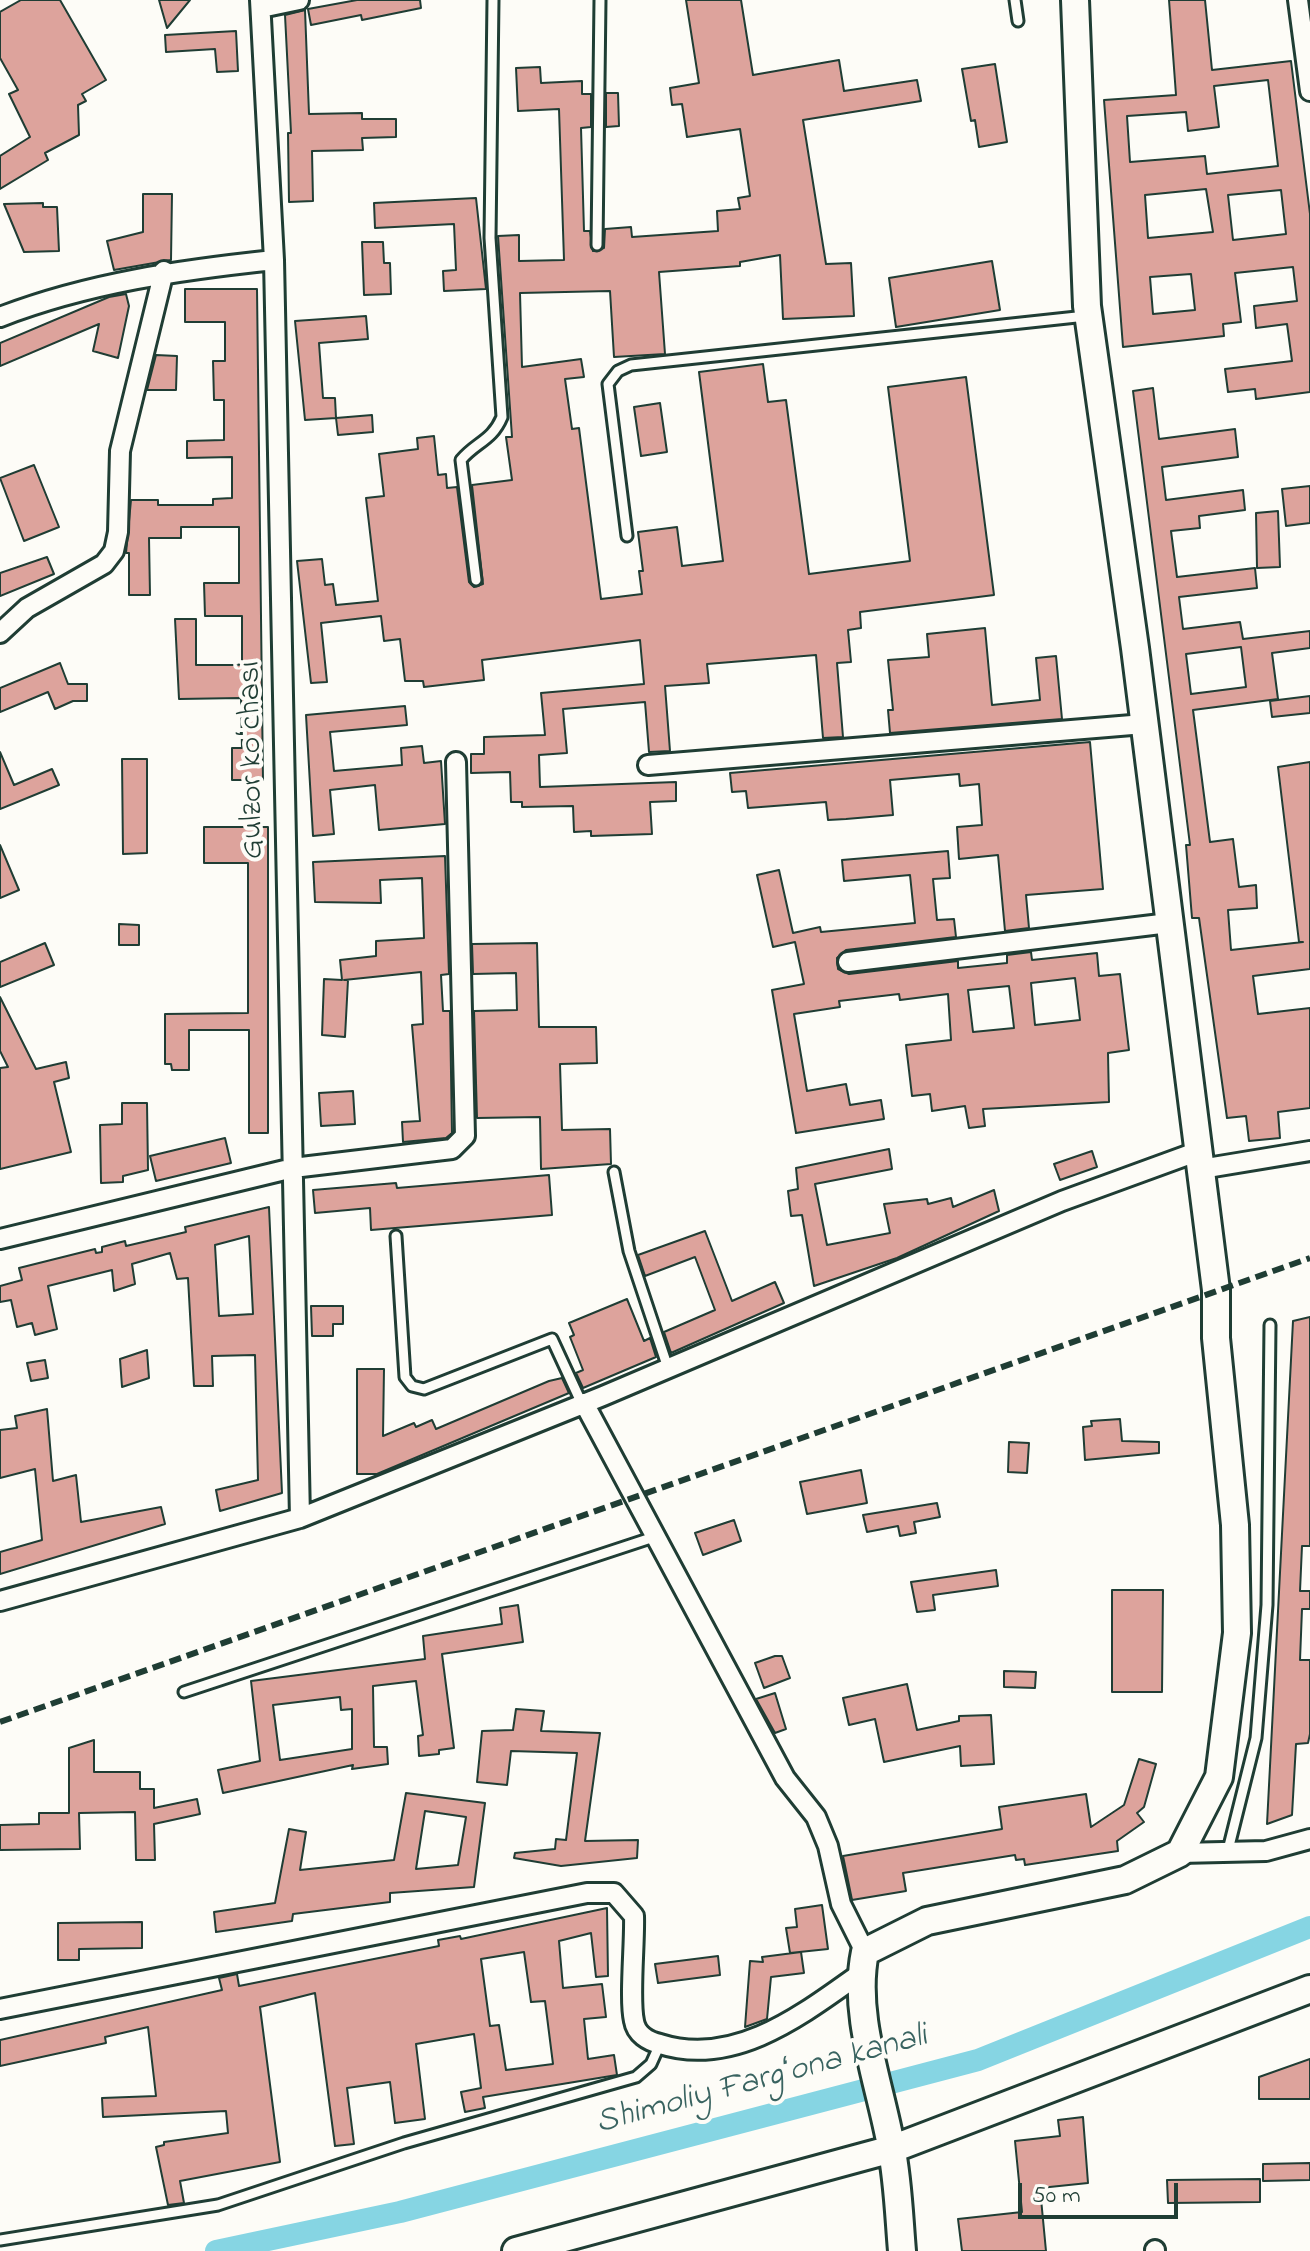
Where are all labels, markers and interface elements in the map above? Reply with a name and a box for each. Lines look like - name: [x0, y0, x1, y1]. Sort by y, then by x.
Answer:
- street label: Gulzor koʻchasi: [233, 661, 275, 859]
- water label: Shimoliy Fargʻona kanali: [592, 2018, 932, 2146]
- scale bar: [1022, 2167, 1182, 2217]
- text: 50 m: [1032, 2179, 1081, 2214]

